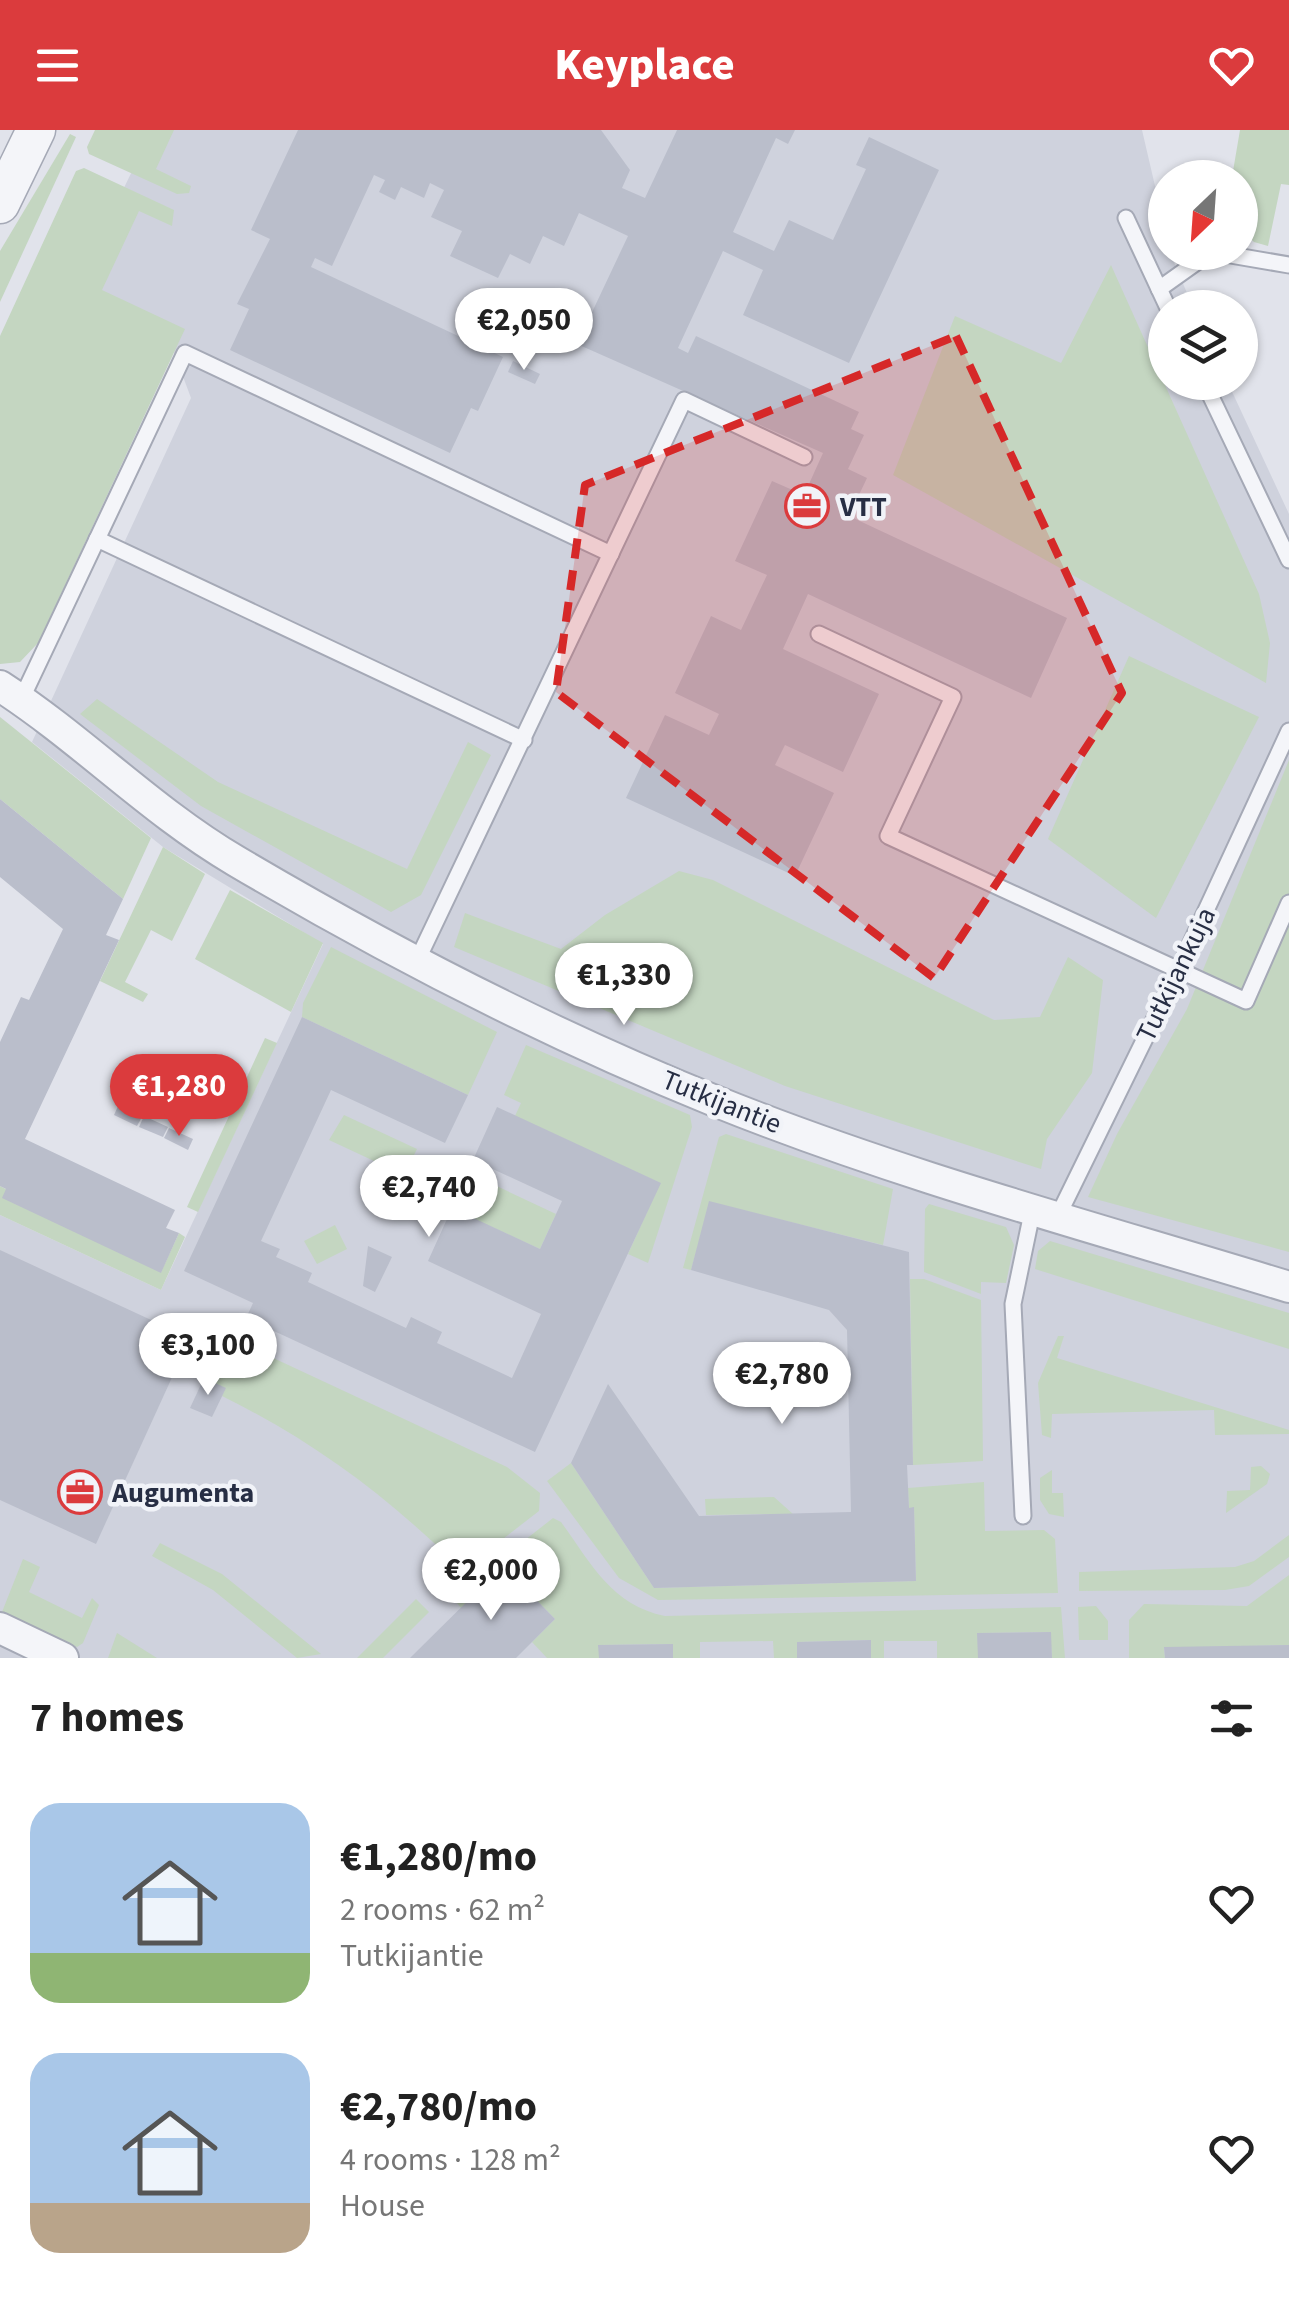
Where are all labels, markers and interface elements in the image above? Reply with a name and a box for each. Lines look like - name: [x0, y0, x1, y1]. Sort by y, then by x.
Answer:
- text: Keyplace: [554, 33, 735, 97]
- icon: menu: [30, 38, 85, 93]
- icon: heart: [1204, 38, 1259, 93]
- north arrow: [1148, 160, 1258, 270]
- map controls: [1148, 160, 1258, 400]
- pin: €2,050: [443, 288, 605, 373]
- button: layers: [1148, 290, 1258, 400]
- text: €2,050: [477, 297, 571, 343]
- office icon: VTT: [784, 483, 830, 529]
- place label: VTT: [839, 487, 887, 527]
- street label: Tutkijankuja: [1126, 900, 1226, 1048]
- pin: €1,330: [543, 943, 705, 1028]
- text: €1,330: [577, 952, 671, 998]
- pin: €1,280: [98, 1054, 260, 1139]
- street label: Tutkijantie: [656, 1060, 787, 1144]
- text: €1,280: [132, 1063, 226, 1109]
- pin: €2,740: [348, 1155, 510, 1240]
- text: €2,740: [382, 1164, 476, 1210]
- pin: €3,100: [127, 1313, 289, 1398]
- text: €3,100: [161, 1322, 255, 1368]
- pin: €2,780: [701, 1342, 863, 1427]
- text: €2,780: [735, 1351, 829, 1397]
- office icon: Augumenta: [57, 1469, 103, 1515]
- place label: Augumenta: [111, 1473, 254, 1513]
- pin: €2,000: [410, 1538, 572, 1623]
- text: €2,000: [444, 1547, 538, 1593]
- text: 7 homes: [30, 1688, 184, 1748]
- icon: filters: [1204, 1691, 1259, 1746]
- text: €1,280/mo: [340, 1827, 537, 1887]
- icon: home: [110, 1843, 230, 1963]
- icon: heart: [1204, 1876, 1259, 1931]
- text: 2 rooms · 62 m²: [340, 1887, 545, 1933]
- text: Tutkijantie: [340, 1933, 484, 1979]
- text: €2,780/mo: [340, 2077, 537, 2137]
- icon: home: [110, 2093, 230, 2213]
- icon: heart: [1204, 2126, 1259, 2181]
- text: 4 rooms · 128 m²: [340, 2137, 561, 2183]
- text: House: [340, 2183, 425, 2229]

